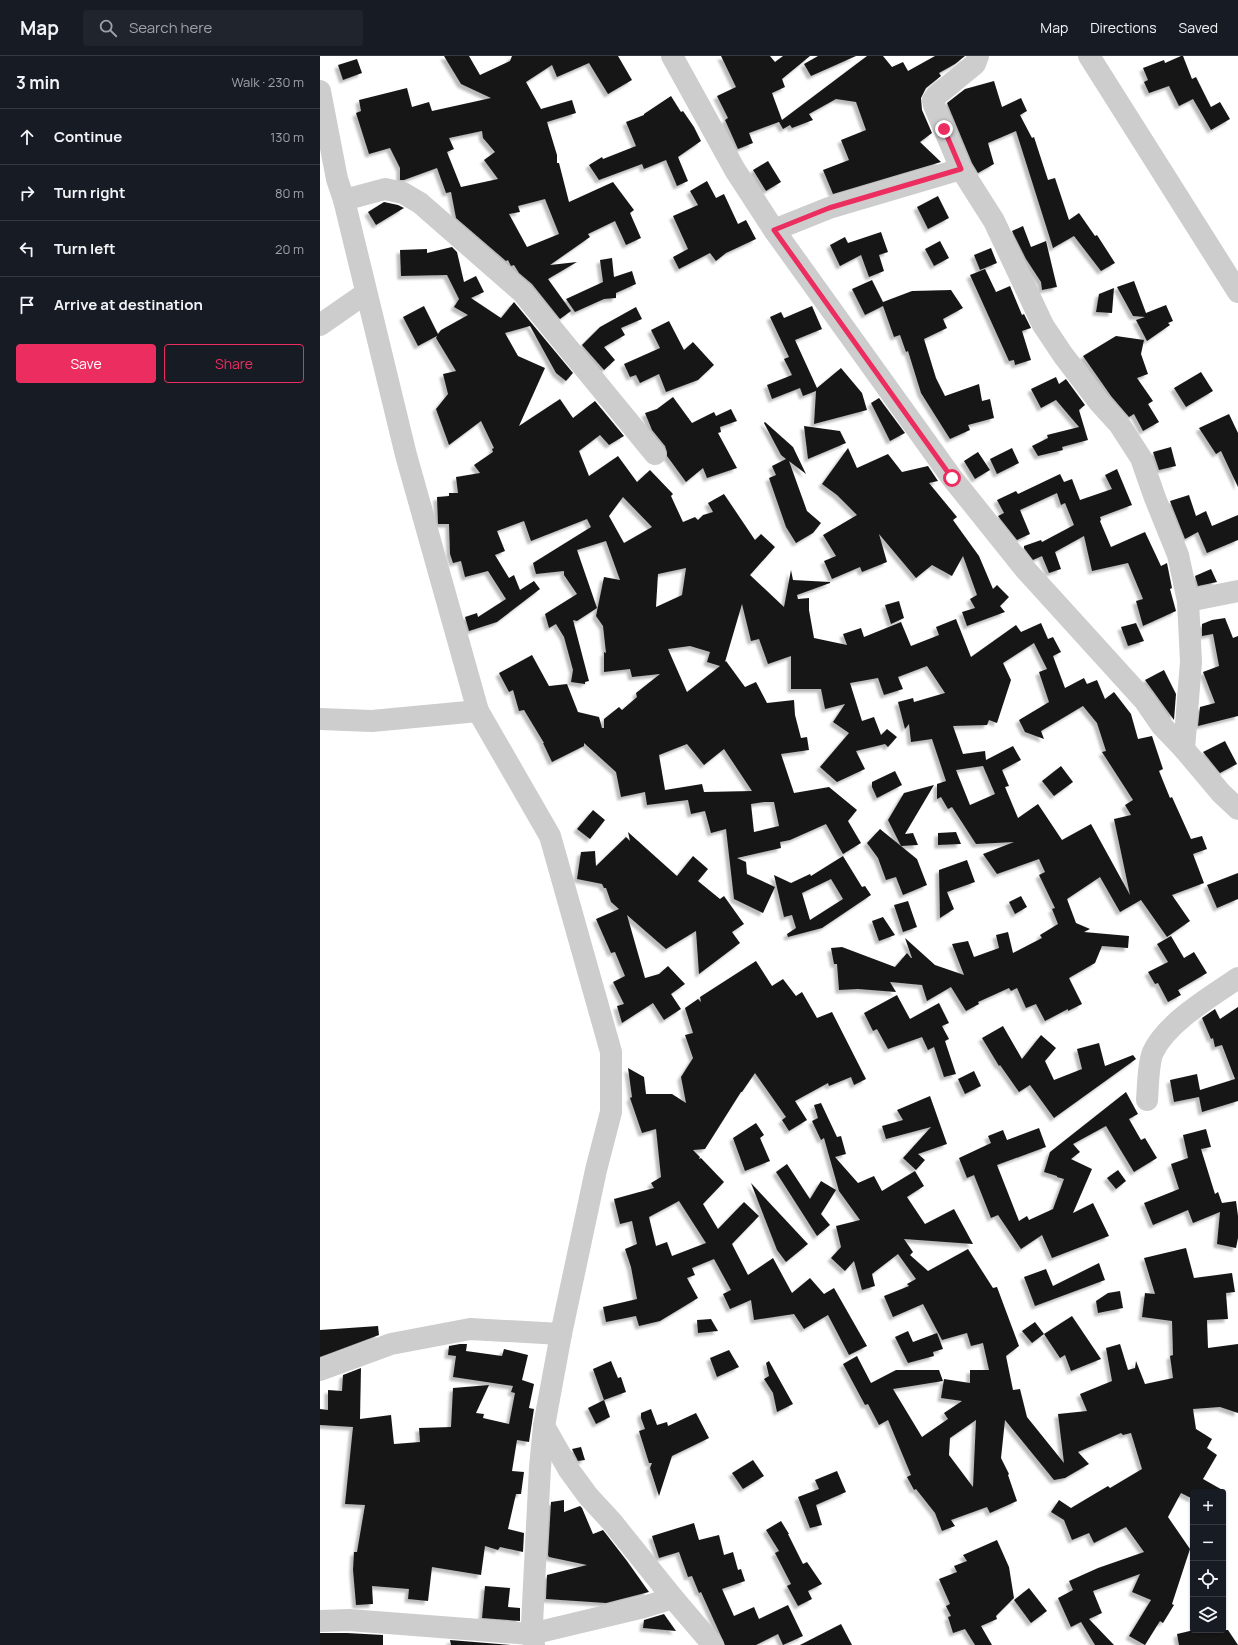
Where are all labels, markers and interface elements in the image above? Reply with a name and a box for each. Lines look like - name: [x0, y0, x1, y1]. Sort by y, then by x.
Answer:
- search box: [83, 10, 363, 46]
- text: Map: [20, 15, 59, 41]
- icon: search: [97, 17, 119, 39]
- text: Search here: [129, 17, 212, 38]
- text: Map: [1040, 18, 1068, 37]
- text: Directions: [1090, 18, 1157, 37]
- text: Saved: [1179, 18, 1218, 37]
- text: 3 min: [16, 71, 60, 94]
- text: Walk · 230 m: [231, 73, 304, 91]
- route end: [935, 120, 953, 138]
- icon: ahead: [16, 126, 38, 148]
- text: Continue: [54, 126, 122, 147]
- text: 130 m: [270, 128, 304, 146]
- icon: right: [16, 182, 38, 204]
- text: Turn right: [54, 182, 125, 203]
- text: 80 m: [275, 184, 304, 202]
- icon: left: [16, 238, 38, 260]
- text: Turn left: [54, 238, 116, 259]
- text: 20 m: [275, 240, 304, 258]
- icon: arrive: [16, 294, 38, 316]
- text: Arrive at destination: [54, 294, 203, 315]
- button: Save: [16, 344, 156, 383]
- button: Share: [164, 344, 304, 383]
- route start: [943, 469, 961, 487]
- map controls: [1190, 1489, 1226, 1633]
- button: +: [1190, 1489, 1226, 1525]
- button: −: [1190, 1525, 1226, 1561]
- button: locate: [1190, 1561, 1226, 1597]
- button: layers: [1190, 1597, 1226, 1633]

